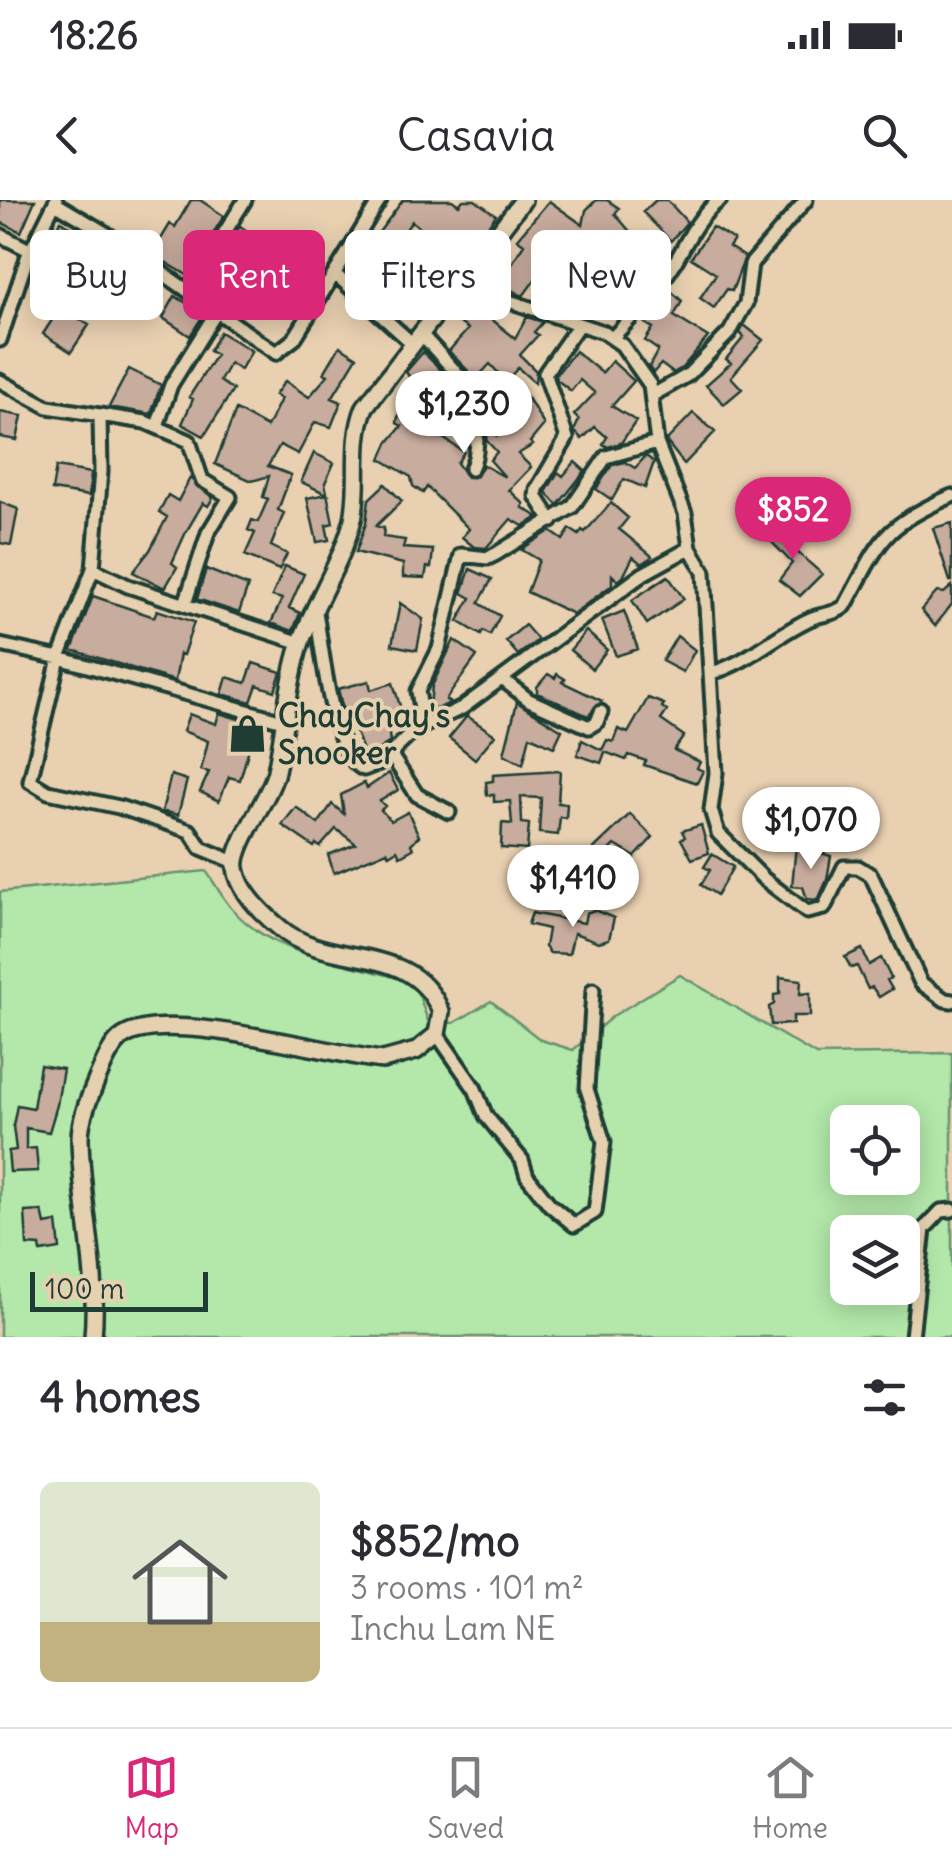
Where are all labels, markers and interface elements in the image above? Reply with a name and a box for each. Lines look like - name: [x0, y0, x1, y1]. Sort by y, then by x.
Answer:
- text: 18:26: [50, 12, 138, 59]
- text: Casavia: [397, 107, 555, 163]
- icon: back: [40, 108, 95, 163]
- icon: search: [857, 108, 912, 163]
- chip: Buy: [30, 230, 163, 320]
- chip: Rent: [183, 230, 325, 320]
- chip: Filters: [345, 230, 511, 320]
- chip: New: [531, 230, 671, 320]
- pin: $1,230: [383, 371, 545, 456]
- text: $1,230: [417, 383, 511, 424]
- pin: $852: [734, 477, 852, 562]
- text: $852: [757, 489, 829, 530]
- place label: ChayChay's Snooker: [278, 695, 450, 773]
- shop icon: ChayChay's Snooker: [227, 713, 269, 755]
- pin: $1,070: [730, 787, 892, 872]
- text: $1,070: [764, 799, 858, 840]
- pin: $1,410: [492, 845, 654, 930]
- text: $1,410: [529, 857, 617, 898]
- map controls: [830, 1105, 920, 1305]
- button: locate: [830, 1105, 920, 1195]
- button: layers: [830, 1215, 920, 1305]
- scale bar: [30, 1267, 208, 1312]
- text: 100 m: [45, 1271, 124, 1307]
- icon: filters: [857, 1370, 912, 1425]
- text: 4 homes: [40, 1371, 201, 1423]
- text: $852/mo: [350, 1515, 520, 1567]
- icon: home: [120, 1522, 240, 1642]
- text: 3 rooms · 101 m²: [350, 1567, 584, 1608]
- text: Inchu Lam NE: [350, 1608, 555, 1649]
- tab: Map: [124, 1750, 179, 1846]
- tab: Saved: [427, 1750, 504, 1846]
- tab: Home: [752, 1750, 828, 1846]

